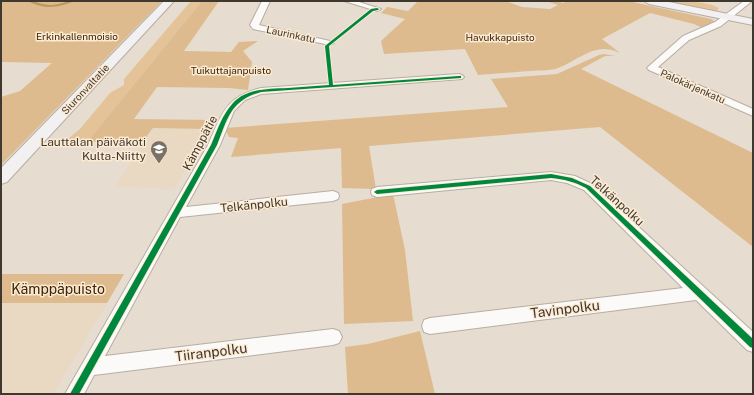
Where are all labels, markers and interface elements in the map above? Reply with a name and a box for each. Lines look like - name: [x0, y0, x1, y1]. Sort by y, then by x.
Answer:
- street label: Laurinkatu: [265, 23, 317, 45]
- park label: Erkinkallenmoisio: [36, 30, 118, 42]
- park label: Havukkapuisto: [465, 31, 535, 43]
- street label: Siuronvaltatie: [59, 61, 112, 117]
- park label: Tuikuttajanpuisto: [191, 64, 272, 76]
- street label: Palokärjenkatu: [659, 66, 727, 106]
- street label: Kämppätie: [180, 113, 220, 173]
- place label: Lauttalan päiväkoti Kulta-Niitty: [40, 135, 147, 163]
- school or university icon: Lauttalan päiväkoti Kulta-Niitty: [149, 139, 169, 164]
- street label: Telkänpolku: [587, 173, 647, 229]
- street label: Telkänpolku: [220, 194, 289, 216]
- park label: Kämppäpuisto: [11, 281, 105, 297]
- street label: Tavinpolku: [529, 297, 601, 321]
- street label: Tiiranpolku: [174, 340, 248, 364]

